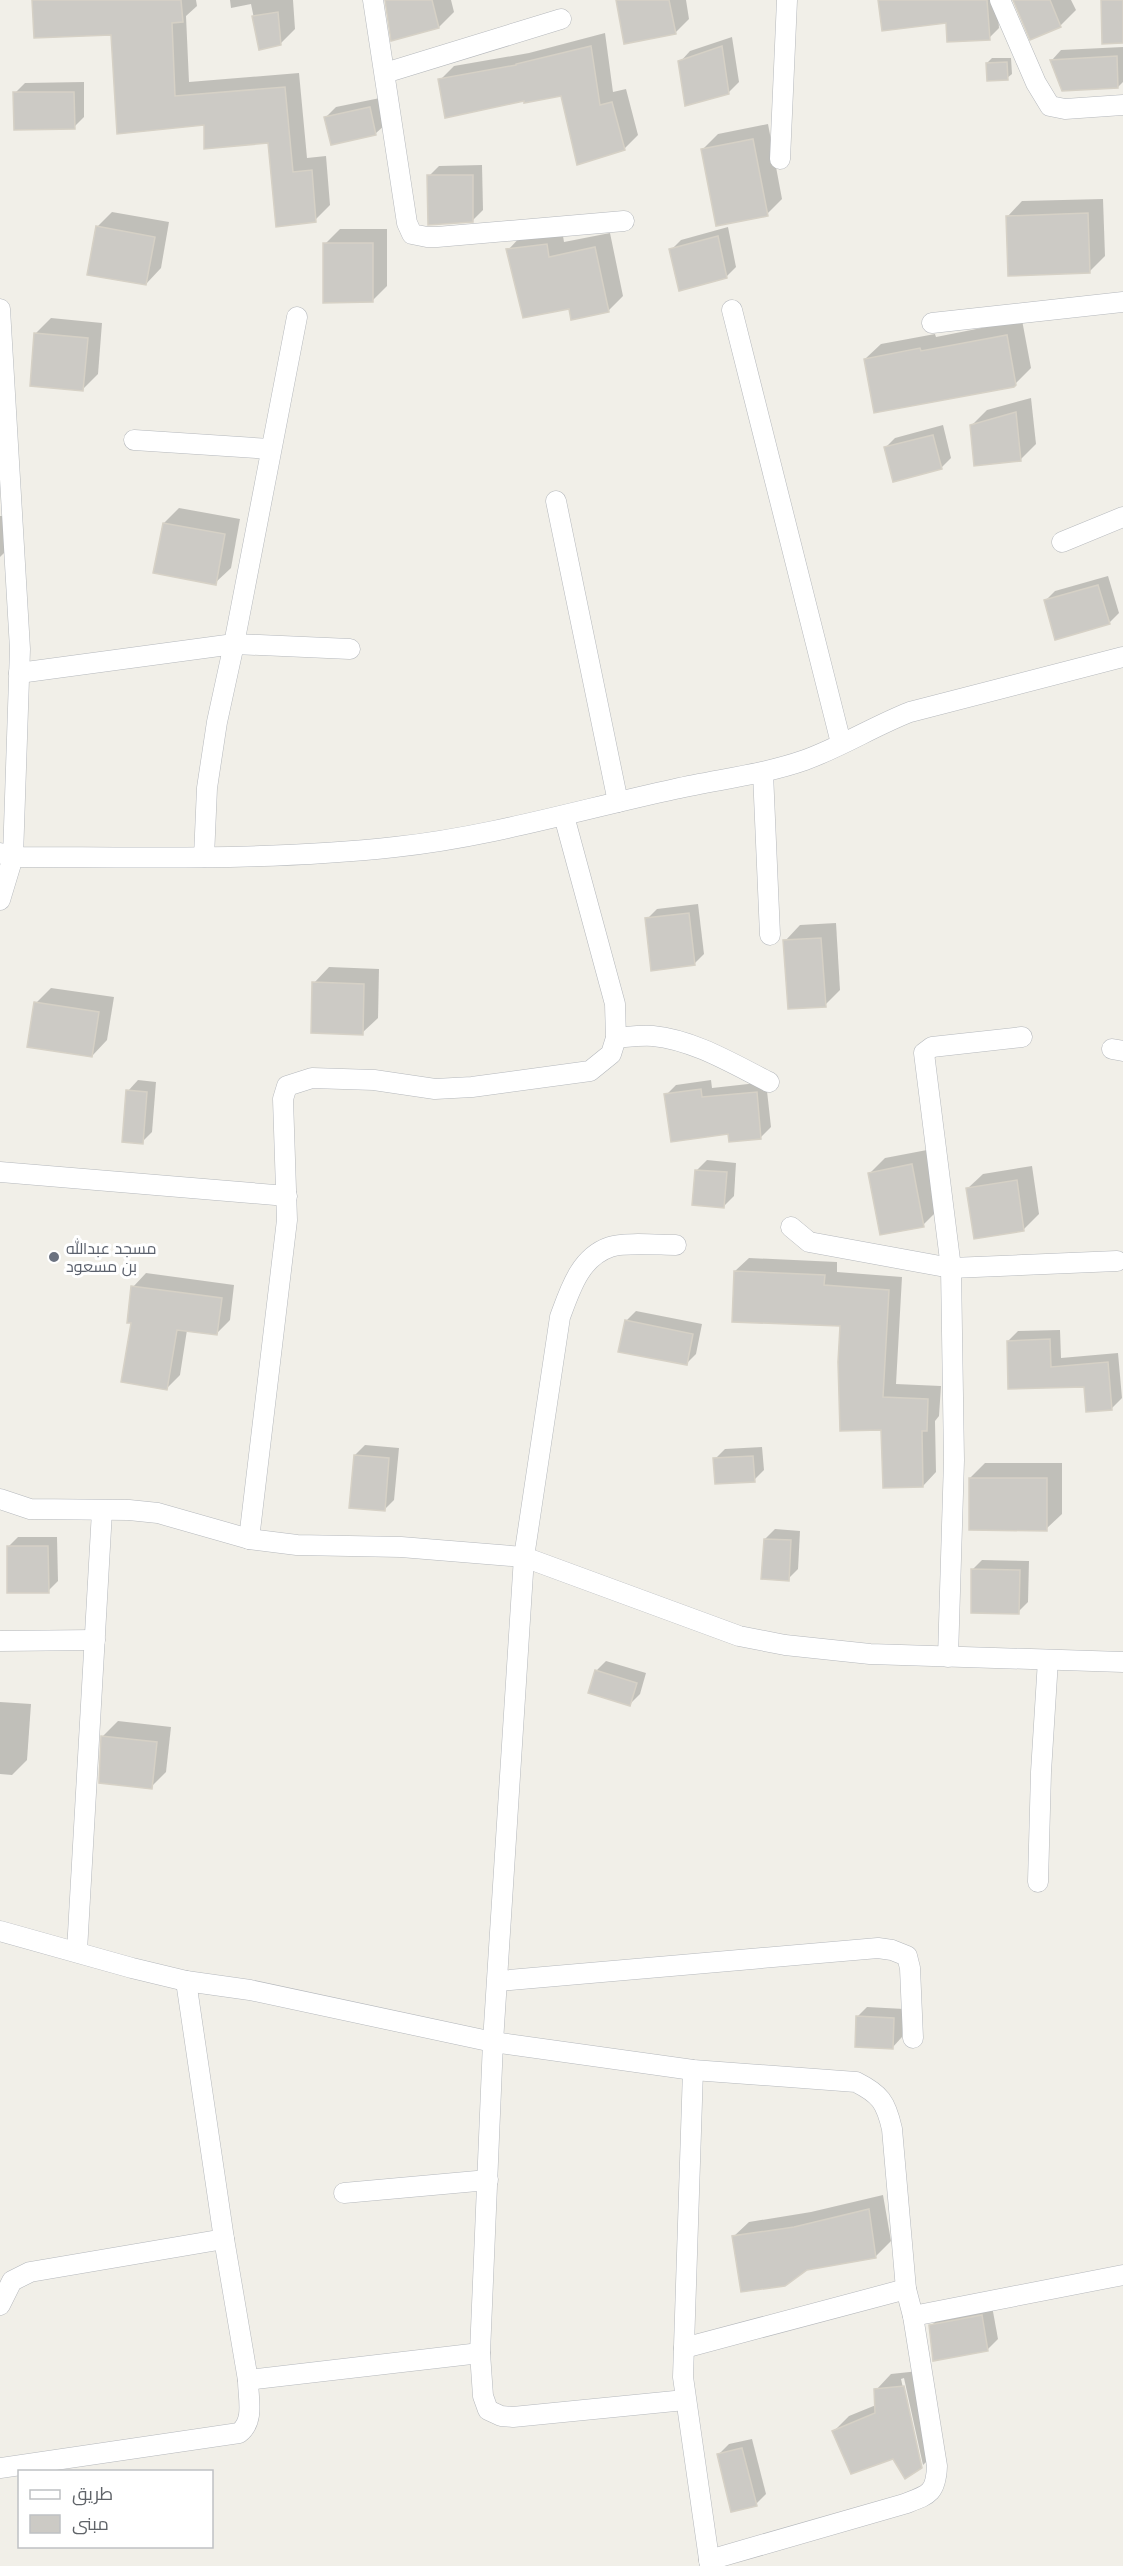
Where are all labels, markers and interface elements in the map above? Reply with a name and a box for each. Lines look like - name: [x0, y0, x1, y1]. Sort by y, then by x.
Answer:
- place label: مسجد عبدالله بن مسعود: [66, 1238, 157, 1277]
- marker: مسجد عبدالله بن مسعود: [47, 1250, 61, 1264]
- legend: [18, 2470, 213, 2548]
- text: طريق: [72, 2483, 113, 2506]
- text: مبنى: [72, 2513, 109, 2535]

